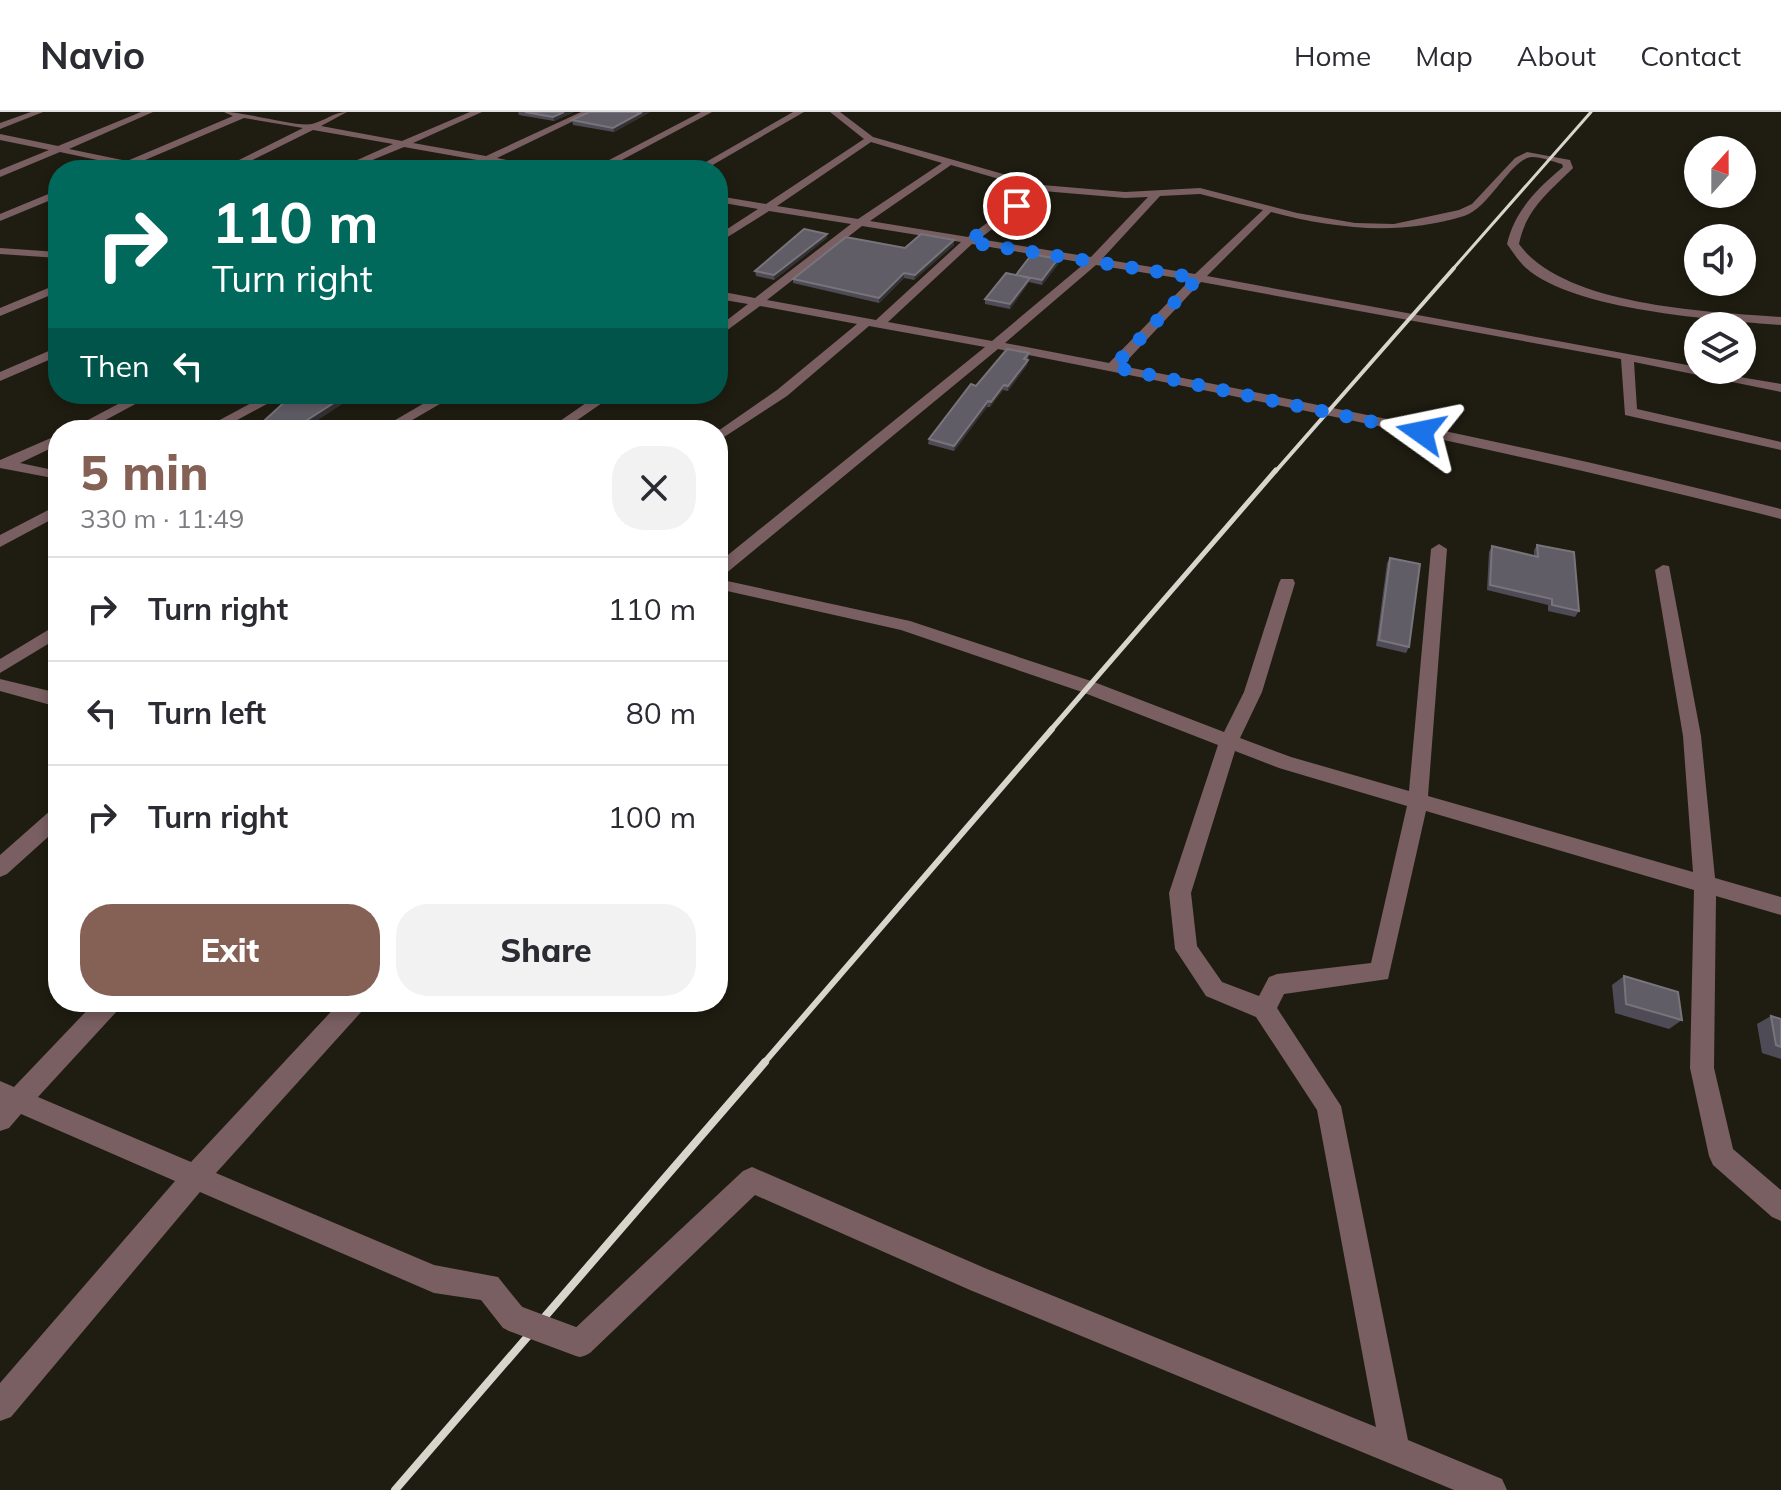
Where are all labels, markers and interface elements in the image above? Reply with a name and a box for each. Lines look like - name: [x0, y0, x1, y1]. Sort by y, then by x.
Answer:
- text: Navio: [40, 31, 145, 79]
- text: Home: [1294, 38, 1371, 73]
- text: Map: [1415, 38, 1473, 73]
- text: About: [1517, 38, 1596, 73]
- text: Contact: [1640, 38, 1741, 73]
- north arrow: [1684, 136, 1756, 208]
- map controls: [1684, 136, 1756, 384]
- pin: [983, 172, 1051, 240]
- icon: arrive: [995, 184, 1039, 228]
- text: 110 m: [212, 187, 379, 257]
- icon: right: [80, 192, 184, 296]
- button: sound: [1684, 224, 1756, 296]
- text: Turn right: [212, 256, 373, 301]
- button: layers: [1684, 312, 1756, 384]
- icon: left: [166, 344, 210, 388]
- text: Then: [80, 347, 150, 385]
- position arrow: [1379, 390, 1463, 474]
- text: 5 min: [80, 442, 209, 502]
- button: close: [612, 446, 696, 530]
- text: 330 m · 11:49: [80, 502, 244, 535]
- icon: right: [80, 587, 124, 631]
- text: Turn right: [148, 590, 288, 628]
- text: 110 m: [608, 590, 696, 628]
- icon: left: [80, 691, 124, 735]
- text: Turn left: [148, 694, 266, 732]
- text: 80 m: [626, 694, 696, 732]
- icon: right: [80, 795, 124, 839]
- text: Turn right: [148, 798, 288, 836]
- text: 100 m: [608, 798, 696, 836]
- button: Exit: [80, 904, 380, 996]
- button: Share: [396, 904, 696, 996]

